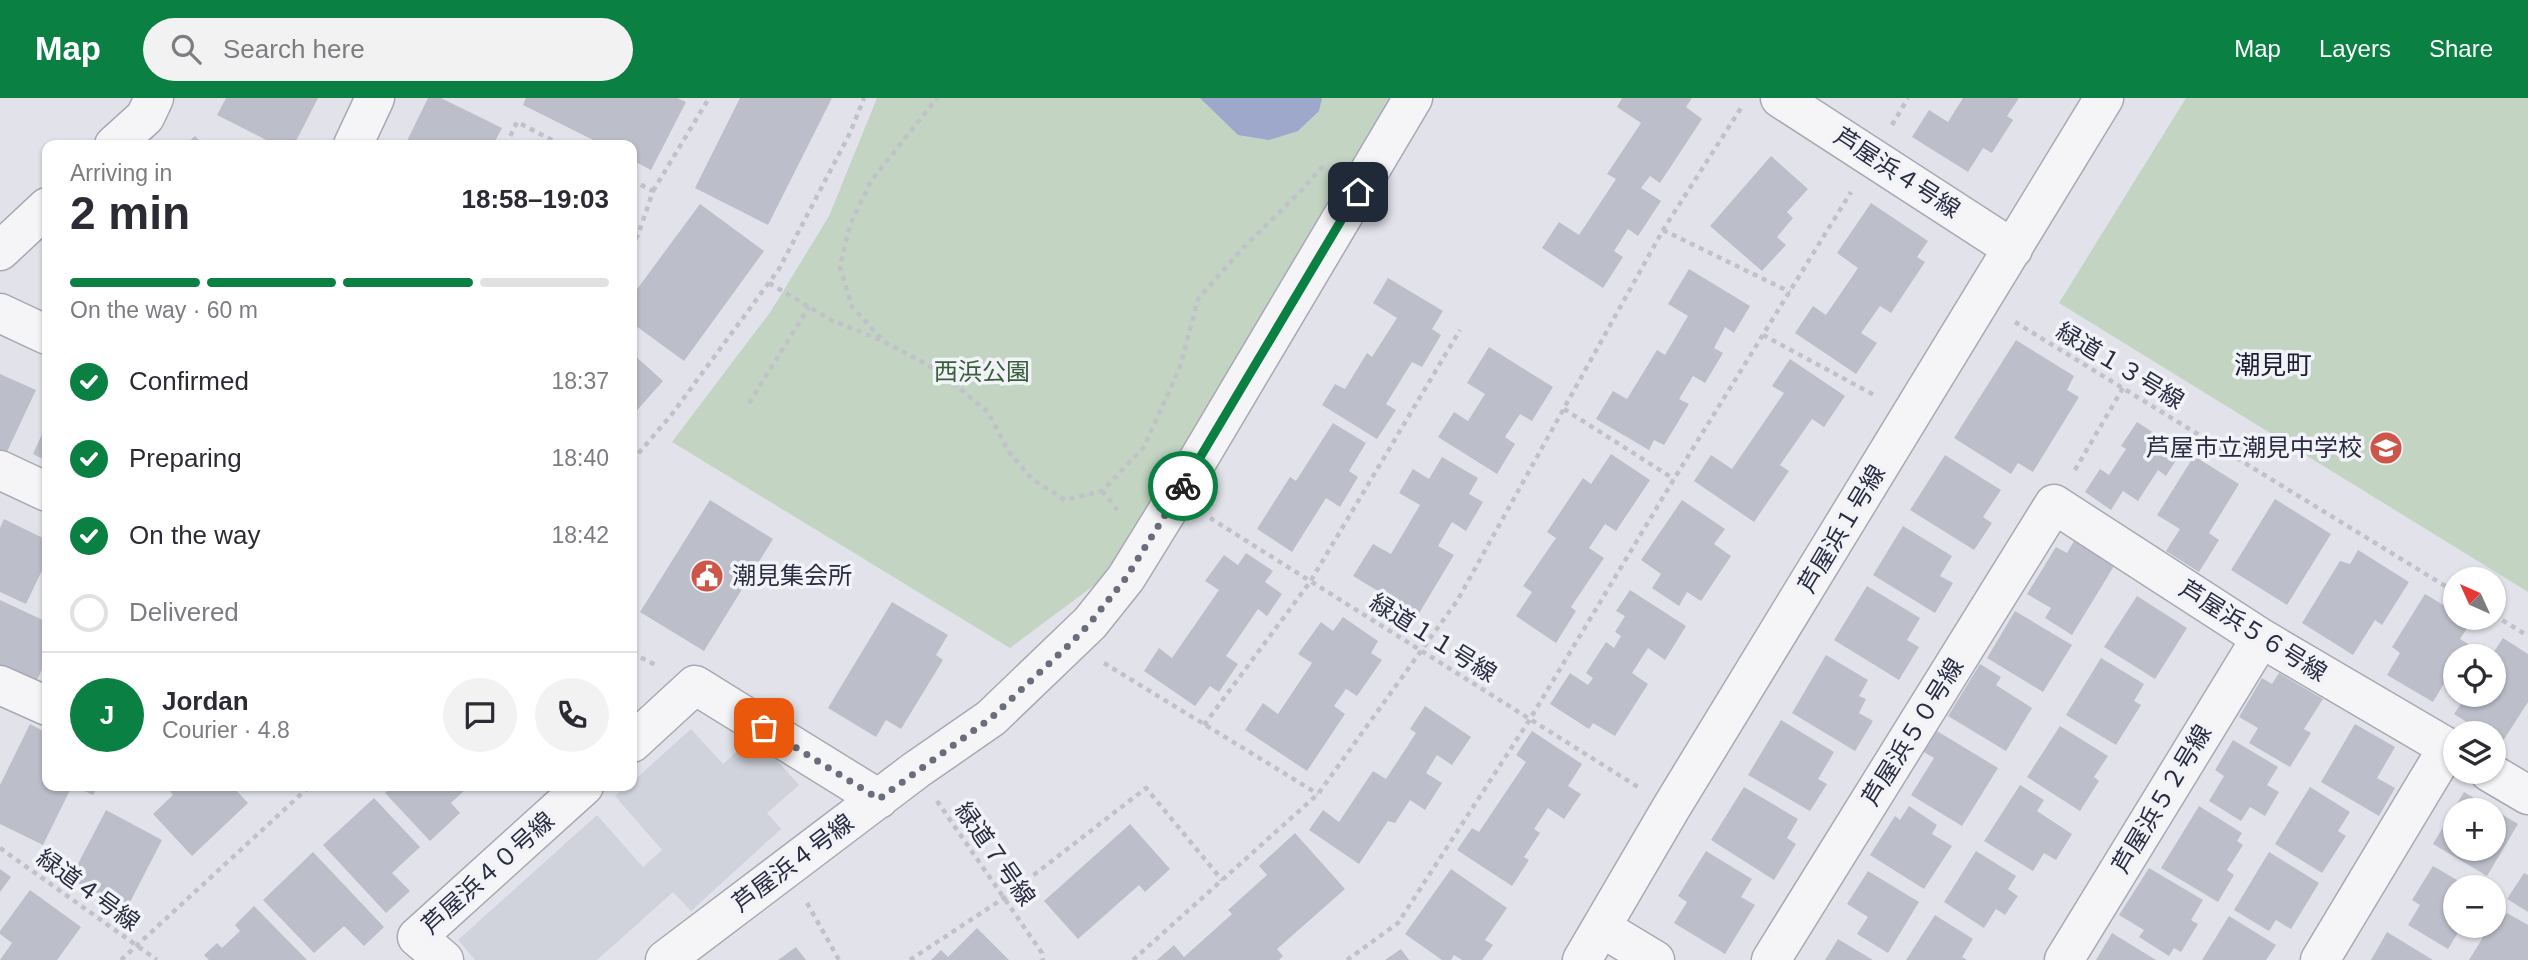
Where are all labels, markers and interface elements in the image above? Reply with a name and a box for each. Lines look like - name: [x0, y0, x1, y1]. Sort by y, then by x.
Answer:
- search box: [143, 18, 633, 81]
- text: Map: [35, 30, 101, 67]
- icon: search: [167, 30, 205, 68]
- text: Search here: [223, 34, 365, 64]
- text: Map: [2234, 35, 2281, 62]
- text: Layers: [2319, 35, 2391, 62]
- text: Share: [2429, 35, 2493, 62]
- street label: 芦屋浜４号線: [1830, 122, 1965, 223]
- text: Arriving in: [70, 160, 172, 186]
- pin: [1328, 162, 1388, 222]
- icon: home: [1339, 173, 1377, 211]
- text: 18:58–19:03: [462, 184, 609, 214]
- text: 2 min: [70, 187, 190, 239]
- text: On the way · 60 m: [70, 297, 258, 323]
- street label: 緑道１３号線: [2052, 317, 2189, 414]
- district label: 潮見町: [2234, 350, 2312, 380]
- park label: 西浜公園: [934, 358, 1030, 385]
- icon: check: [70, 363, 108, 401]
- text: Confirmed: [129, 366, 249, 396]
- text: 18:37: [551, 368, 609, 394]
- school or university icon: 芦屋市立潮見中学校: [2367, 429, 2405, 467]
- place label: 芦屋市立潮見中学校: [2146, 434, 2362, 461]
- icon: check: [70, 440, 108, 478]
- text: Preparing: [129, 443, 242, 473]
- text: 18:40: [551, 445, 609, 471]
- courier: [1148, 451, 1218, 521]
- street label: 芦屋浜１号線: [1793, 460, 1890, 597]
- icon: bike: [1164, 467, 1202, 505]
- icon: check: [70, 517, 108, 555]
- text: On the way: [129, 520, 261, 550]
- text: 18:42: [551, 522, 609, 548]
- public building icon: 潮見集会所: [688, 557, 726, 595]
- place label: 潮見集会所: [732, 562, 852, 589]
- north arrow: [2443, 567, 2506, 630]
- map controls: [2443, 567, 2506, 938]
- street label: 芦屋浜５６号線: [2175, 575, 2332, 687]
- street label: 緑道１１号線: [1365, 588, 1501, 687]
- text: Delivered: [129, 597, 239, 627]
- button: locate: [2443, 644, 2506, 707]
- street label: 芦屋浜５０号線: [1857, 653, 1969, 810]
- button: chat: [443, 678, 517, 752]
- button: phone: [535, 678, 609, 752]
- text: Jordan: [162, 686, 249, 716]
- pin: [734, 698, 794, 758]
- text: J: [100, 700, 114, 730]
- icon: bag: [745, 709, 783, 747]
- text: Courier · 4.8: [162, 717, 290, 743]
- street label: 芦屋浜５２号線: [2107, 720, 2216, 878]
- button: layers: [2443, 721, 2506, 784]
- street label: 緑道７号線: [950, 797, 1041, 911]
- button: +: [2443, 798, 2506, 861]
- street label: 芦屋浜４０号線: [416, 806, 559, 939]
- street label: 芦屋浜４号線: [727, 808, 858, 917]
- street label: 緑道４号線: [32, 843, 145, 936]
- button: −: [2443, 875, 2506, 938]

